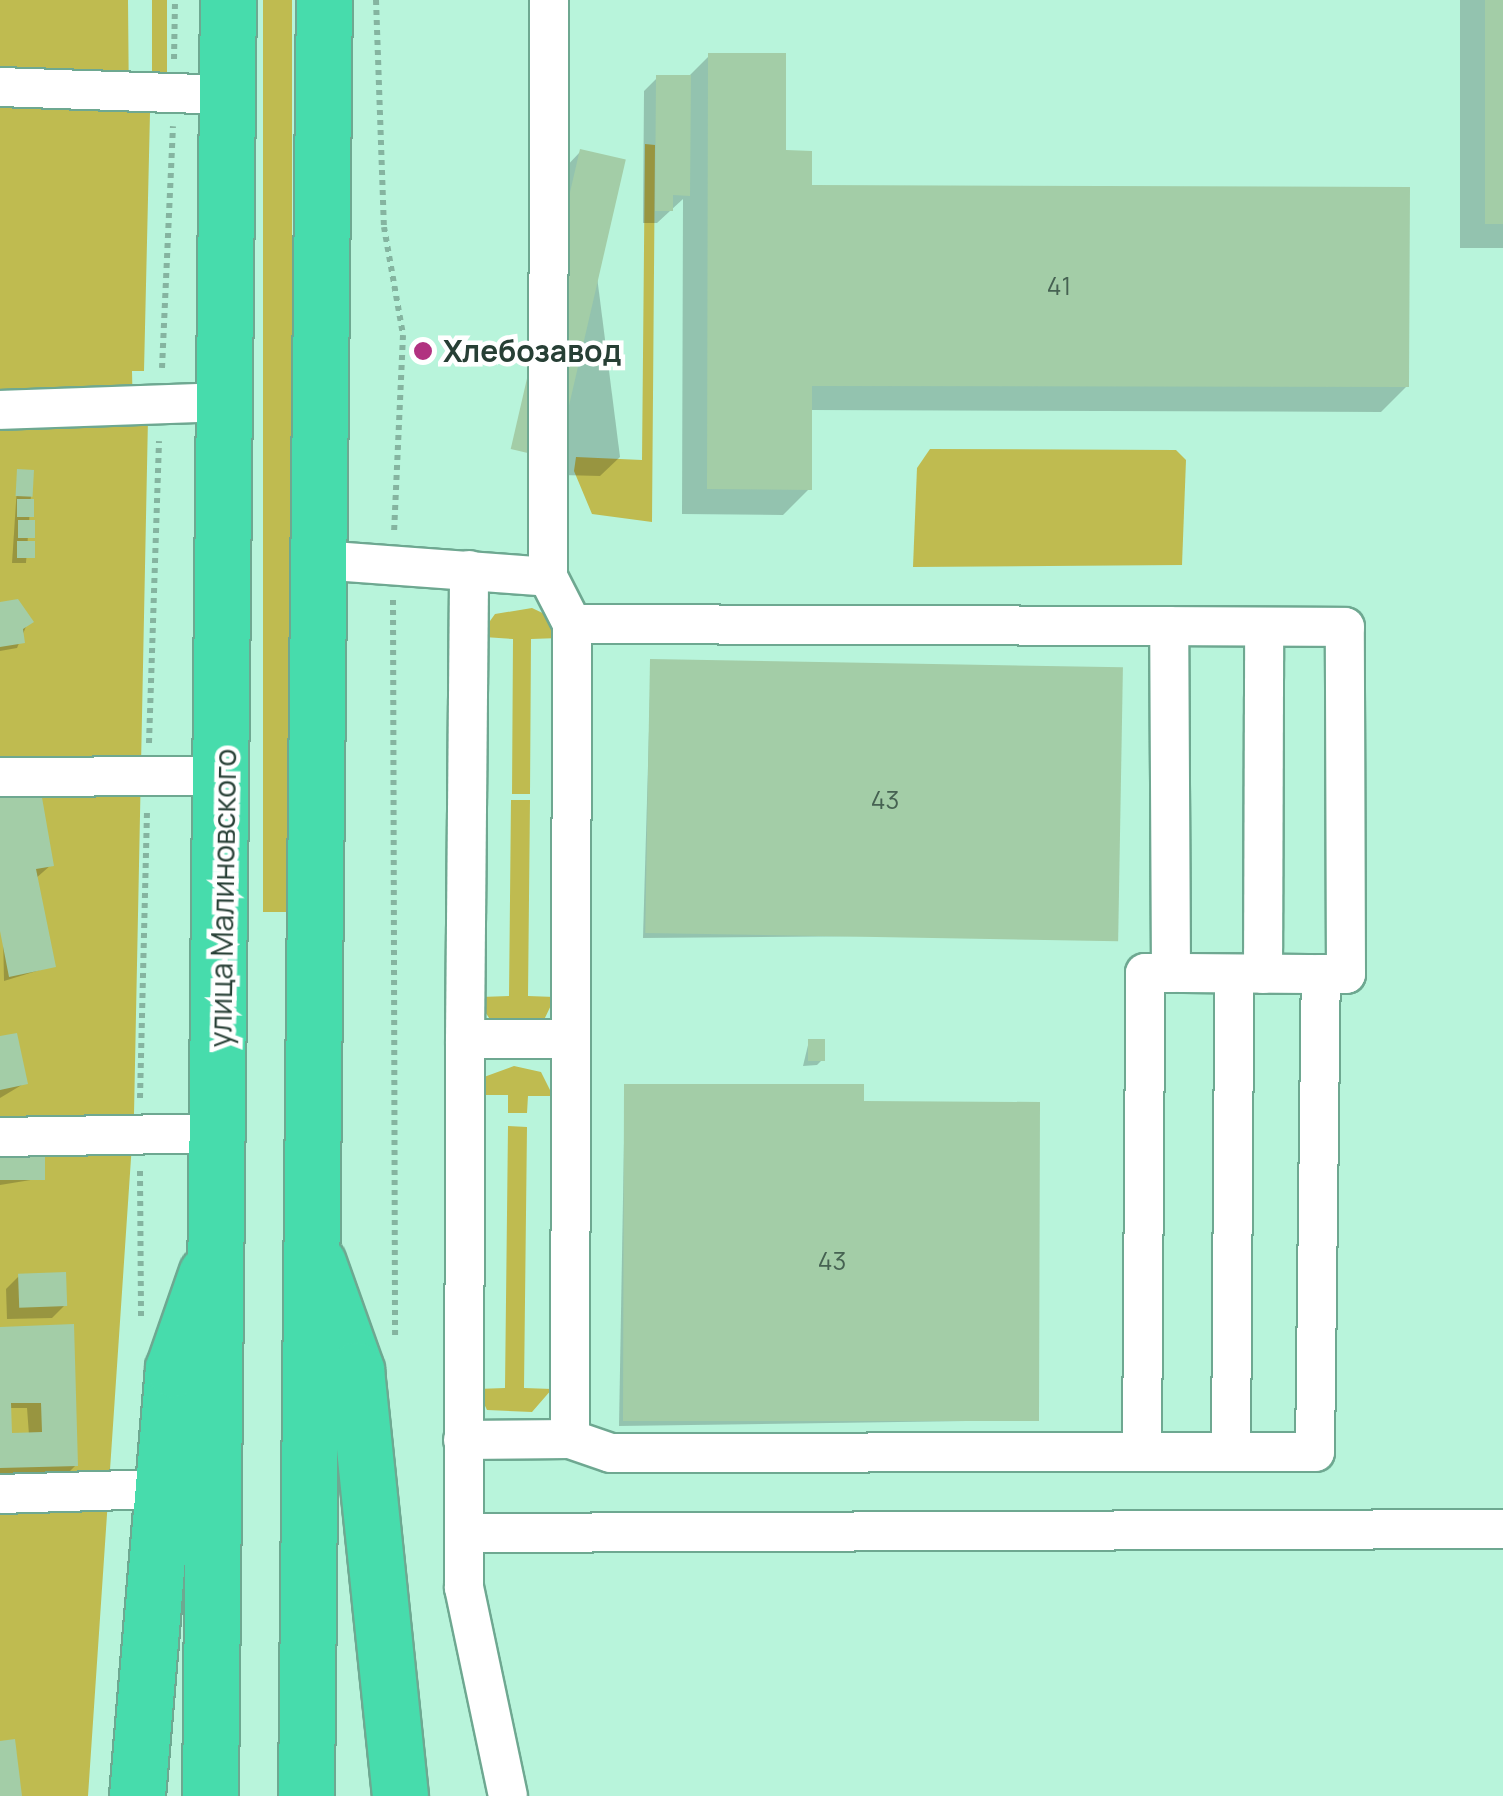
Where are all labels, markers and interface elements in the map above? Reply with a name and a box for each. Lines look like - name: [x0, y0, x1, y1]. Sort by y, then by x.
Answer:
- house number: 41: [1047, 271, 1071, 301]
- place label: Хлебозавод: [443, 333, 621, 369]
- marker: Хлебозавод: [412, 340, 434, 362]
- street label: улица Малиновского: [202, 748, 244, 1048]
- house number: 43: [871, 785, 899, 815]
- house number: 43: [818, 1246, 846, 1276]

